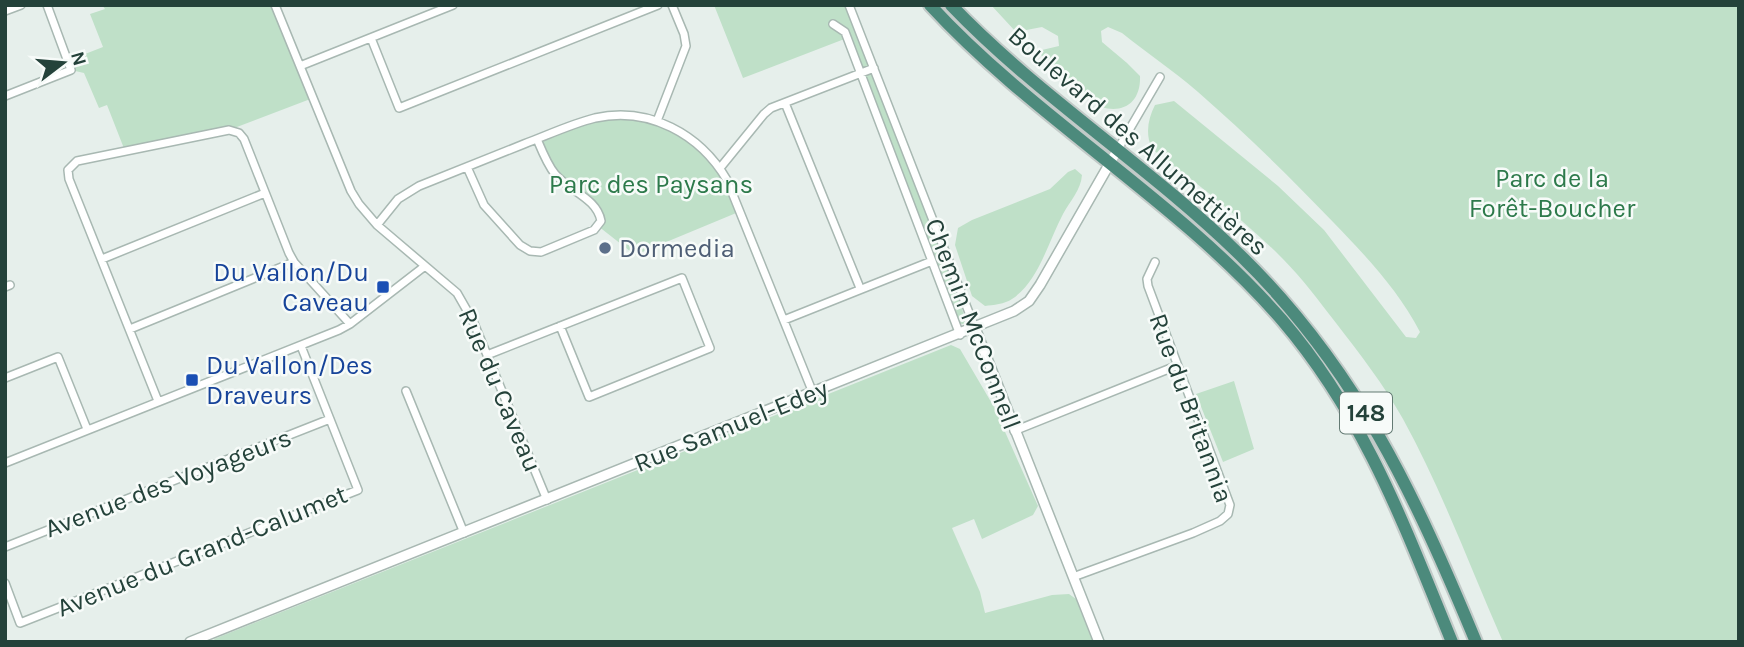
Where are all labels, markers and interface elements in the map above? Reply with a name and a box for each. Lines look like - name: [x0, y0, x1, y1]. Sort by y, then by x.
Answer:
- street label: Boulevard des Allumettières: [1002, 20, 1274, 262]
- north arrow: [28, 28, 98, 98]
- text: N: [66, 49, 91, 68]
- park label: Parc de la Forêt-Boucher: [1469, 163, 1636, 224]
- park label: Parc des Paysans: [549, 169, 753, 200]
- street label: Chemin McConnell: [918, 214, 1028, 434]
- place label: Dormedia: [619, 233, 735, 264]
- marker: Dormedia: [597, 240, 613, 256]
- place label: Du Vallon/Du Caveau: [213, 257, 369, 318]
- marker: Du Vallon/Du Caveau: [375, 279, 391, 295]
- street label: Rue du Caveau: [451, 303, 549, 477]
- street label: Rue du Britannia: [1142, 309, 1240, 507]
- place label: Du Vallon/Des Draveurs: [206, 350, 373, 411]
- marker: Du Vallon/Des Draveurs: [184, 372, 200, 388]
- street label: Rue Samuel-Edey: [629, 373, 833, 479]
- road number: 148: [1340, 392, 1392, 434]
- street label: Avenue des Voyageurs: [40, 422, 296, 544]
- street label: Avenue du Grand-Calumet: [52, 478, 352, 624]

